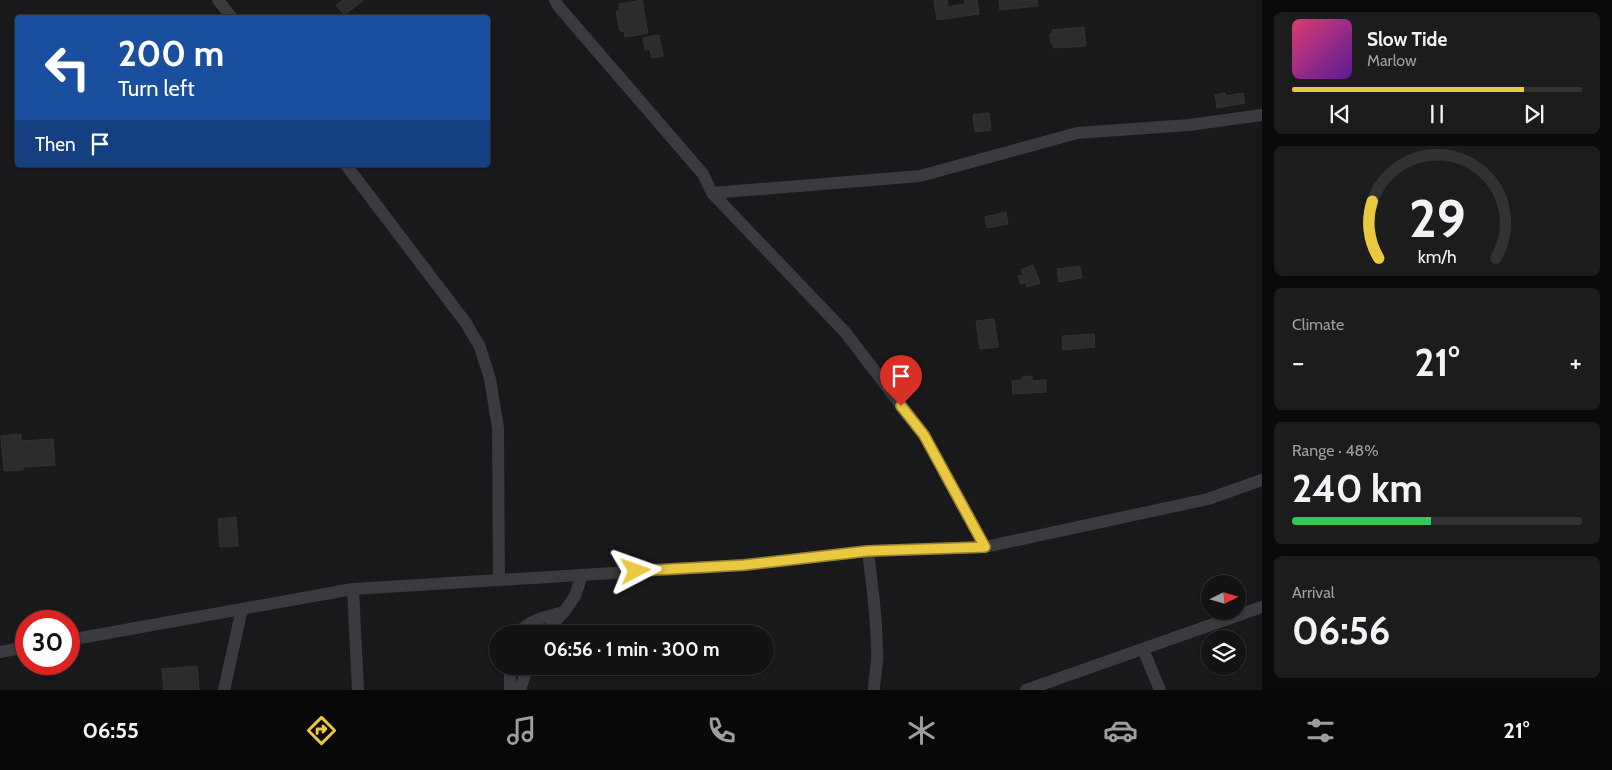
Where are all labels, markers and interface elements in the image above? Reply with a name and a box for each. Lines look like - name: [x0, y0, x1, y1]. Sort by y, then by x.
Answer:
- text: Slow Tide: [1367, 28, 1447, 51]
- text: 200 m: [118, 32, 224, 75]
- icon: left: [35, 35, 100, 100]
- text: Marlow: [1367, 51, 1417, 70]
- text: Turn left: [118, 75, 195, 102]
- icon: previous: [1326, 100, 1354, 128]
- icon: pause: [1423, 100, 1451, 128]
- icon: next: [1520, 100, 1548, 128]
- icon: arrive: [86, 130, 114, 158]
- text: Then: [35, 133, 76, 156]
- text: 29: [1409, 187, 1465, 250]
- text: km/h: [1417, 246, 1457, 267]
- text: Climate: [1292, 315, 1344, 334]
- text: 21°: [1414, 339, 1460, 386]
- text: −: [1292, 345, 1304, 379]
- text: +: [1570, 345, 1582, 379]
- pin: [880, 355, 922, 406]
- icon: arrive: [887, 362, 915, 390]
- text: Range · 48%: [1292, 441, 1379, 460]
- text: 240 km: [1292, 465, 1423, 512]
- position arrow: [609, 544, 661, 596]
- north arrow: [1201, 575, 1246, 620]
- map controls: [1201, 575, 1246, 675]
- text: Arrival: [1292, 583, 1335, 602]
- text: 06:56: [1292, 607, 1390, 654]
- speed limit sign: 30: [15, 610, 80, 675]
- button: layers: [1201, 630, 1246, 675]
- text: 06:56 · 1 min · 300 m: [544, 638, 719, 661]
- icon: directions: [304, 713, 339, 748]
- icon: music: [504, 713, 539, 748]
- icon: phone: [704, 713, 739, 748]
- icon: climate: [904, 713, 939, 748]
- icon: car: [1103, 713, 1138, 748]
- icon: filters: [1303, 713, 1338, 748]
- text: 06:55: [82, 717, 139, 744]
- text: 21°: [1503, 717, 1529, 744]

